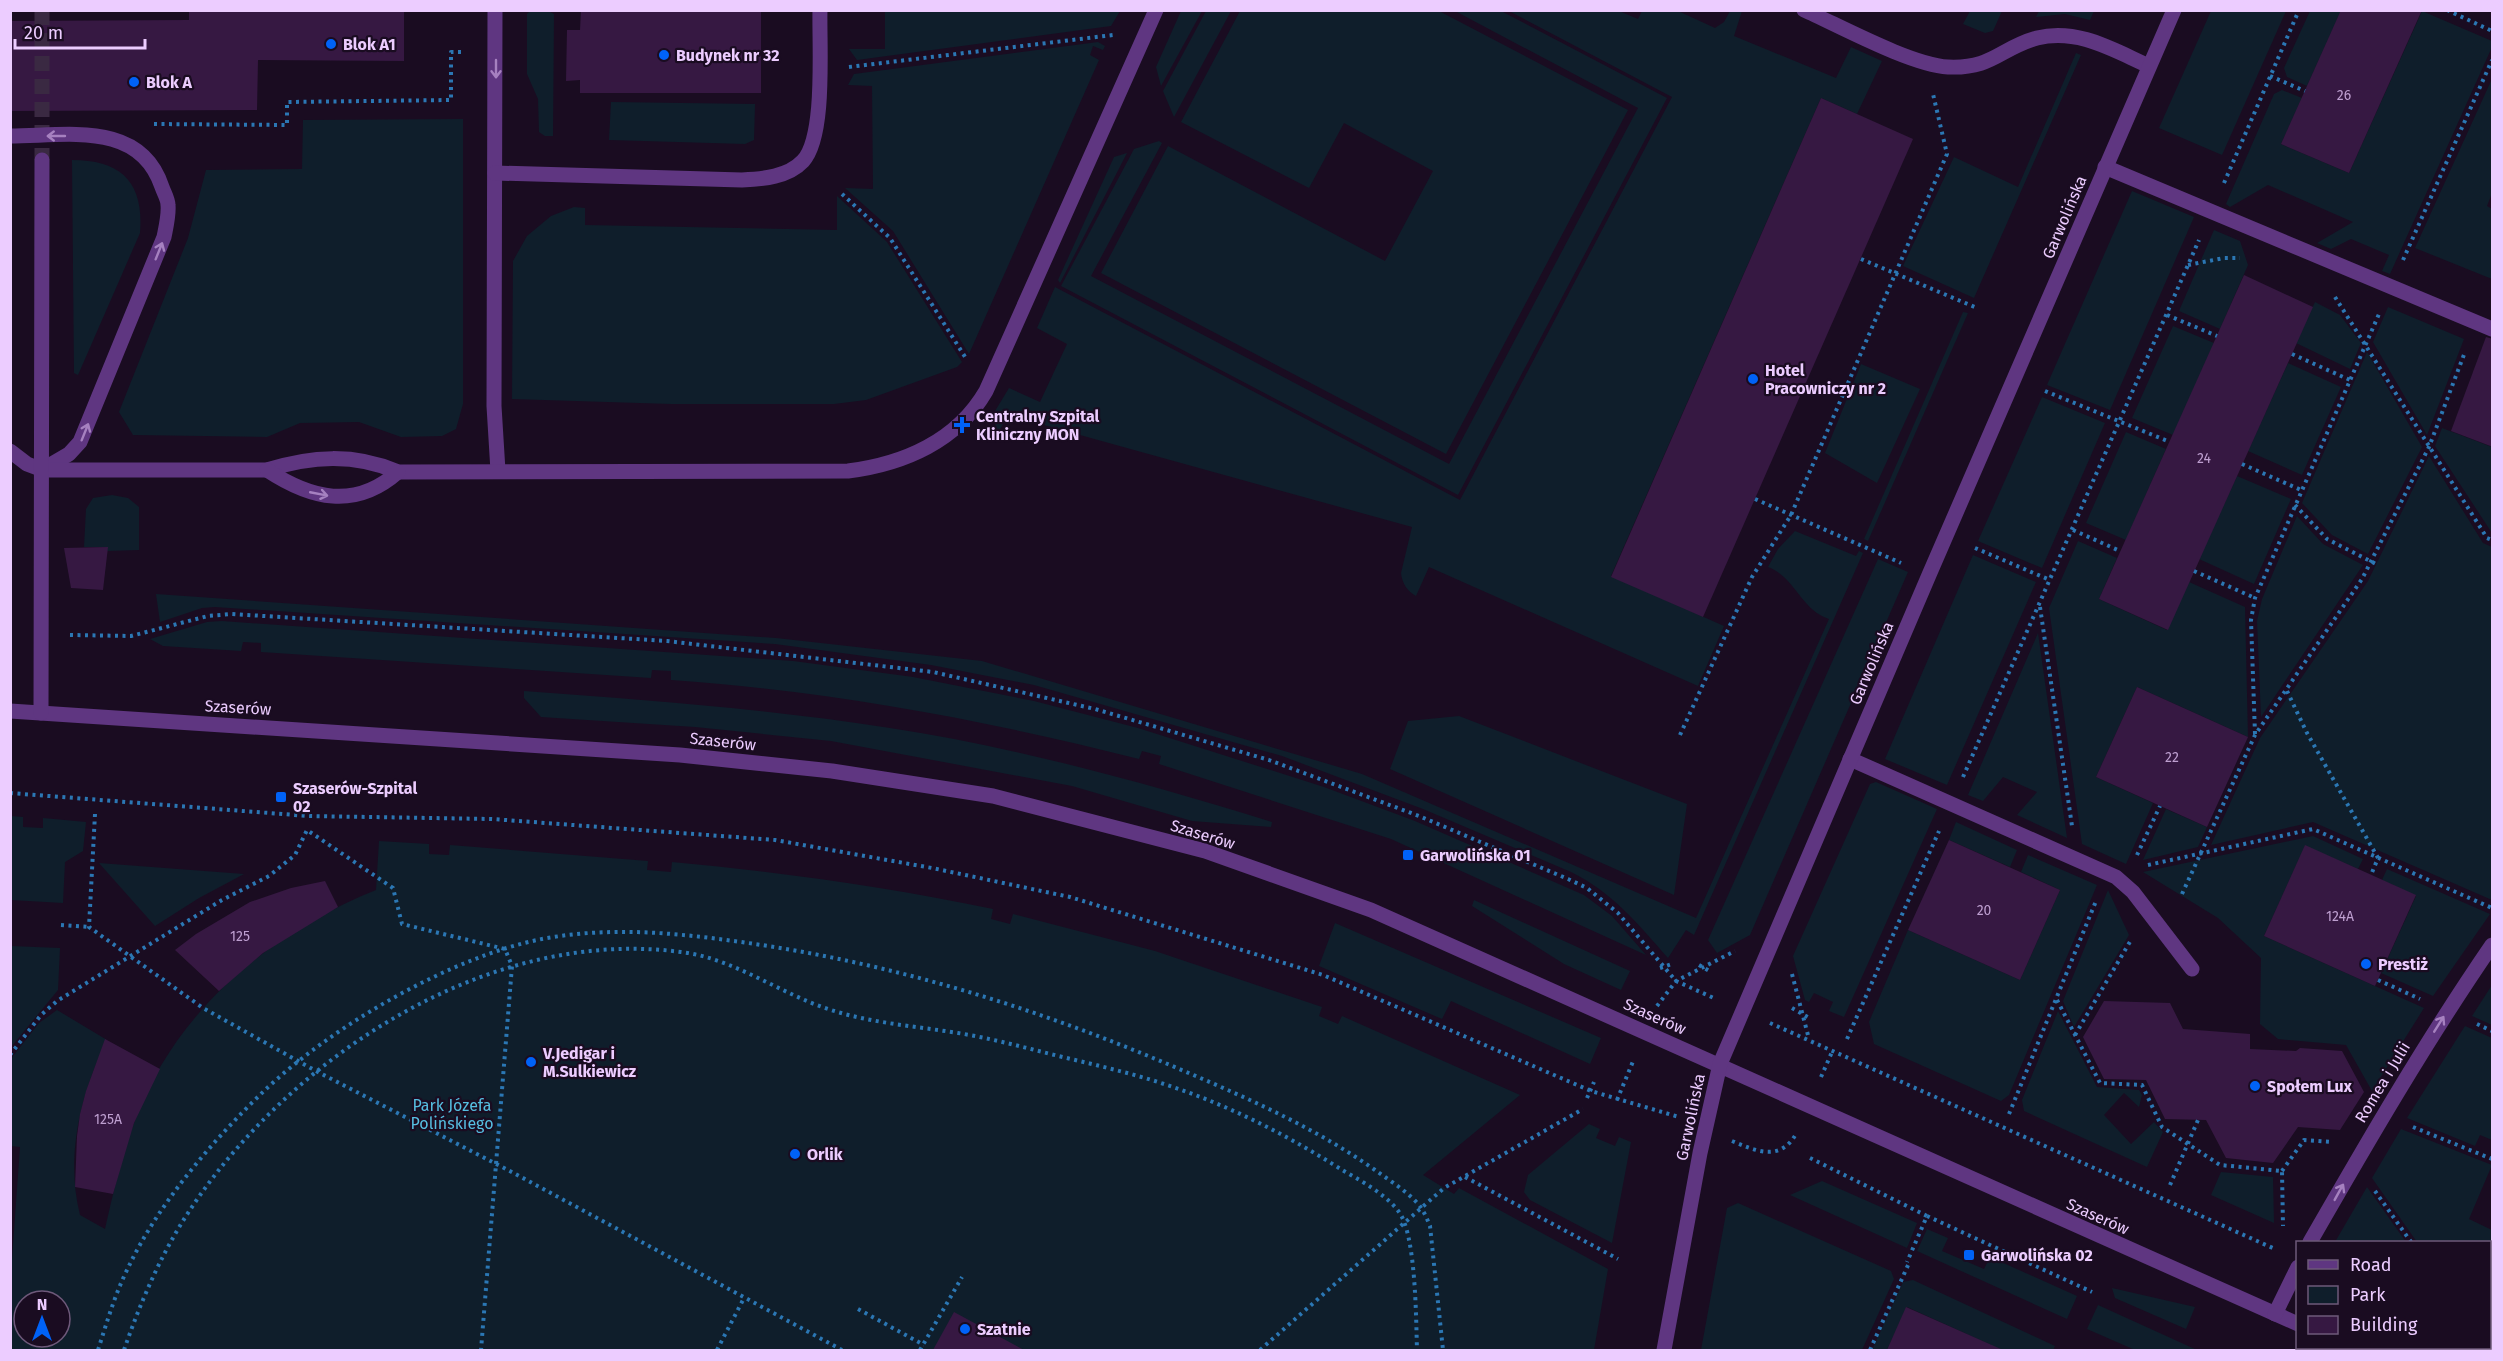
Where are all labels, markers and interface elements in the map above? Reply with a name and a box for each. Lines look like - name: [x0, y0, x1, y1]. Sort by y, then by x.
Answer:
- scale bar: [15, 12, 146, 50]
- text: 20 m: [24, 22, 63, 44]
- place label: Blok A1: [343, 35, 396, 54]
- marker: Blok A1: [324, 37, 338, 51]
- place label: Budynek nr 32: [676, 46, 779, 65]
- marker: Budynek nr 32: [657, 48, 671, 62]
- one-way arrow: [490, 58, 501, 78]
- place label: Blok A: [146, 73, 193, 92]
- marker: Blok A: [127, 75, 141, 89]
- house number: 26: [2337, 87, 2351, 104]
- one-way arrow: [47, 130, 67, 142]
- street label: Garwolińska: [2038, 173, 2090, 262]
- one-way arrow: [154, 243, 165, 261]
- place label: Hotel Pracowniczy nr 2: [1765, 361, 1886, 398]
- marker: Hotel Pracowniczy nr 2: [1746, 372, 1760, 386]
- place label: Centralny Szpital Kliniczny MON: [976, 407, 1100, 444]
- marker: Centralny Szpital Kliniczny MON: [953, 416, 971, 434]
- one-way arrow: [80, 423, 91, 441]
- house number: 24: [2197, 450, 2212, 467]
- one-way arrow: [309, 489, 328, 500]
- street label: Garwolińska: [1845, 619, 1897, 708]
- street label: Szaserów: [204, 696, 272, 719]
- street label: Szaserów: [689, 729, 758, 754]
- house number: 22: [2165, 749, 2179, 766]
- place label: Szaserów-Szpital 02: [293, 779, 417, 816]
- marker: Szaserów-Szpital 02: [274, 790, 288, 804]
- street label: Szaserów: [1168, 816, 1238, 853]
- place label: Garwolińska 01: [1420, 846, 1531, 865]
- marker: Garwolińska 01: [1401, 848, 1415, 862]
- house number: 20: [1977, 902, 1992, 919]
- house number: 124A: [2326, 908, 2354, 925]
- house number: 125: [230, 928, 250, 945]
- place label: Prestiż: [2378, 955, 2428, 974]
- marker: Prestiż: [2359, 957, 2373, 971]
- street label: Szaserów: [1621, 994, 1690, 1039]
- one-way arrow: [2433, 1016, 2445, 1033]
- street label: Romea i Julii: [2351, 1039, 2414, 1126]
- place label: V.Jedigar i M.Sulkiewicz: [542, 1044, 637, 1081]
- marker: V.Jedigar i M.Sulkiewicz: [524, 1055, 538, 1069]
- street label: Garwolińska: [1672, 1072, 1709, 1162]
- place label: Społem Lux: [2267, 1077, 2353, 1096]
- marker: Społem Lux: [2248, 1079, 2262, 1093]
- park label: Park Józefa Polińskiego: [410, 1096, 494, 1133]
- house number: 125A: [94, 1111, 122, 1128]
- place label: Orlik: [807, 1145, 843, 1164]
- marker: Orlik: [788, 1147, 802, 1161]
- one-way arrow: [2334, 1183, 2345, 1201]
- street label: Szaserów: [2064, 1194, 2133, 1239]
- legend: [2296, 1241, 2491, 1349]
- place label: Garwolińska 02: [1981, 1246, 2093, 1265]
- marker: Garwolińska 02: [1962, 1248, 1976, 1262]
- text: Road: [2350, 1254, 2392, 1276]
- text: Park: [2350, 1284, 2386, 1306]
- north arrow: [12, 1289, 72, 1349]
- text: N: [37, 1295, 47, 1314]
- text: Building: [2350, 1314, 2418, 1336]
- place label: Szatnie: [977, 1320, 1031, 1339]
- marker: Szatnie: [958, 1322, 972, 1336]

